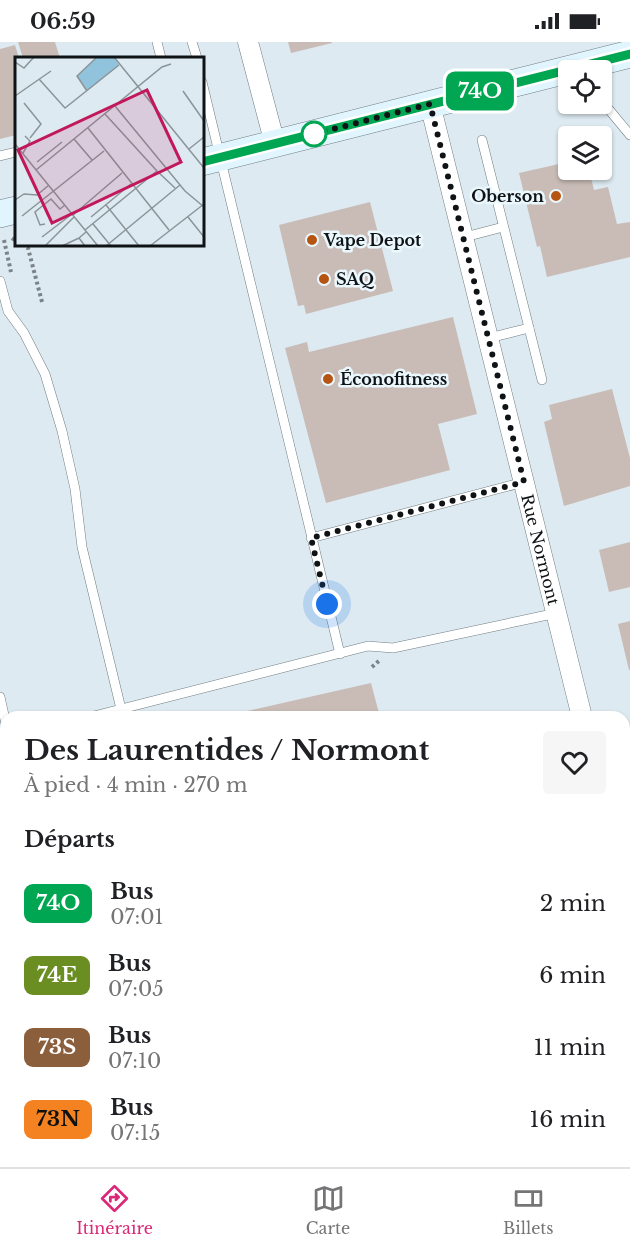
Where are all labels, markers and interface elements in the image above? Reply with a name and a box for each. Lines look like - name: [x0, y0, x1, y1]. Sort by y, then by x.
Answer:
- text: 06:59: [30, 8, 96, 35]
- inset map: [15, 57, 204, 246]
- map controls: [558, 60, 612, 180]
- button: locate: [558, 60, 612, 114]
- line badge: 74O: [446, 71, 514, 110]
- text: 74O: [458, 78, 502, 104]
- unlabelled marker: [301, 121, 327, 147]
- button: layers: [558, 126, 612, 180]
- place label: Oberson: [471, 186, 544, 206]
- marker: Oberson: [549, 189, 563, 203]
- place label: Vape Depot: [323, 230, 422, 250]
- marker: Vape Depot: [305, 233, 319, 247]
- place label: SAQ: [336, 269, 375, 289]
- marker: SAQ: [317, 272, 331, 286]
- place label: Éconofitness: [340, 369, 447, 389]
- marker: Éconofitness: [321, 372, 335, 386]
- street label: Rue Normont: [517, 492, 564, 607]
- your location: [312, 589, 342, 619]
- button: heart: [543, 731, 606, 794]
- text: Des Laurentides / Normont: [24, 733, 429, 768]
- text: À pied · 4 min · 270 m: [24, 773, 247, 797]
- text: Départs: [24, 826, 115, 853]
- text: Bus: [110, 878, 153, 905]
- text: 74O: [36, 890, 80, 916]
- text: 2 min: [540, 890, 606, 917]
- text: 07:01: [110, 905, 163, 929]
- text: Bus: [108, 950, 151, 977]
- text: 74E: [37, 962, 77, 988]
- text: 6 min: [539, 962, 606, 989]
- text: 07:05: [108, 977, 164, 1001]
- text: Bus: [108, 1022, 151, 1049]
- text: 73S: [38, 1034, 76, 1060]
- text: 11 min: [534, 1034, 606, 1061]
- text: 07:10: [108, 1049, 161, 1073]
- text: Bus: [110, 1094, 153, 1121]
- text: 73N: [36, 1106, 80, 1132]
- text: 16 min: [529, 1106, 606, 1133]
- text: 07:15: [110, 1121, 160, 1145]
- tab: Itinéraire: [76, 1182, 153, 1238]
- tab: Carte: [306, 1182, 350, 1238]
- tab: Billets: [503, 1182, 554, 1238]

